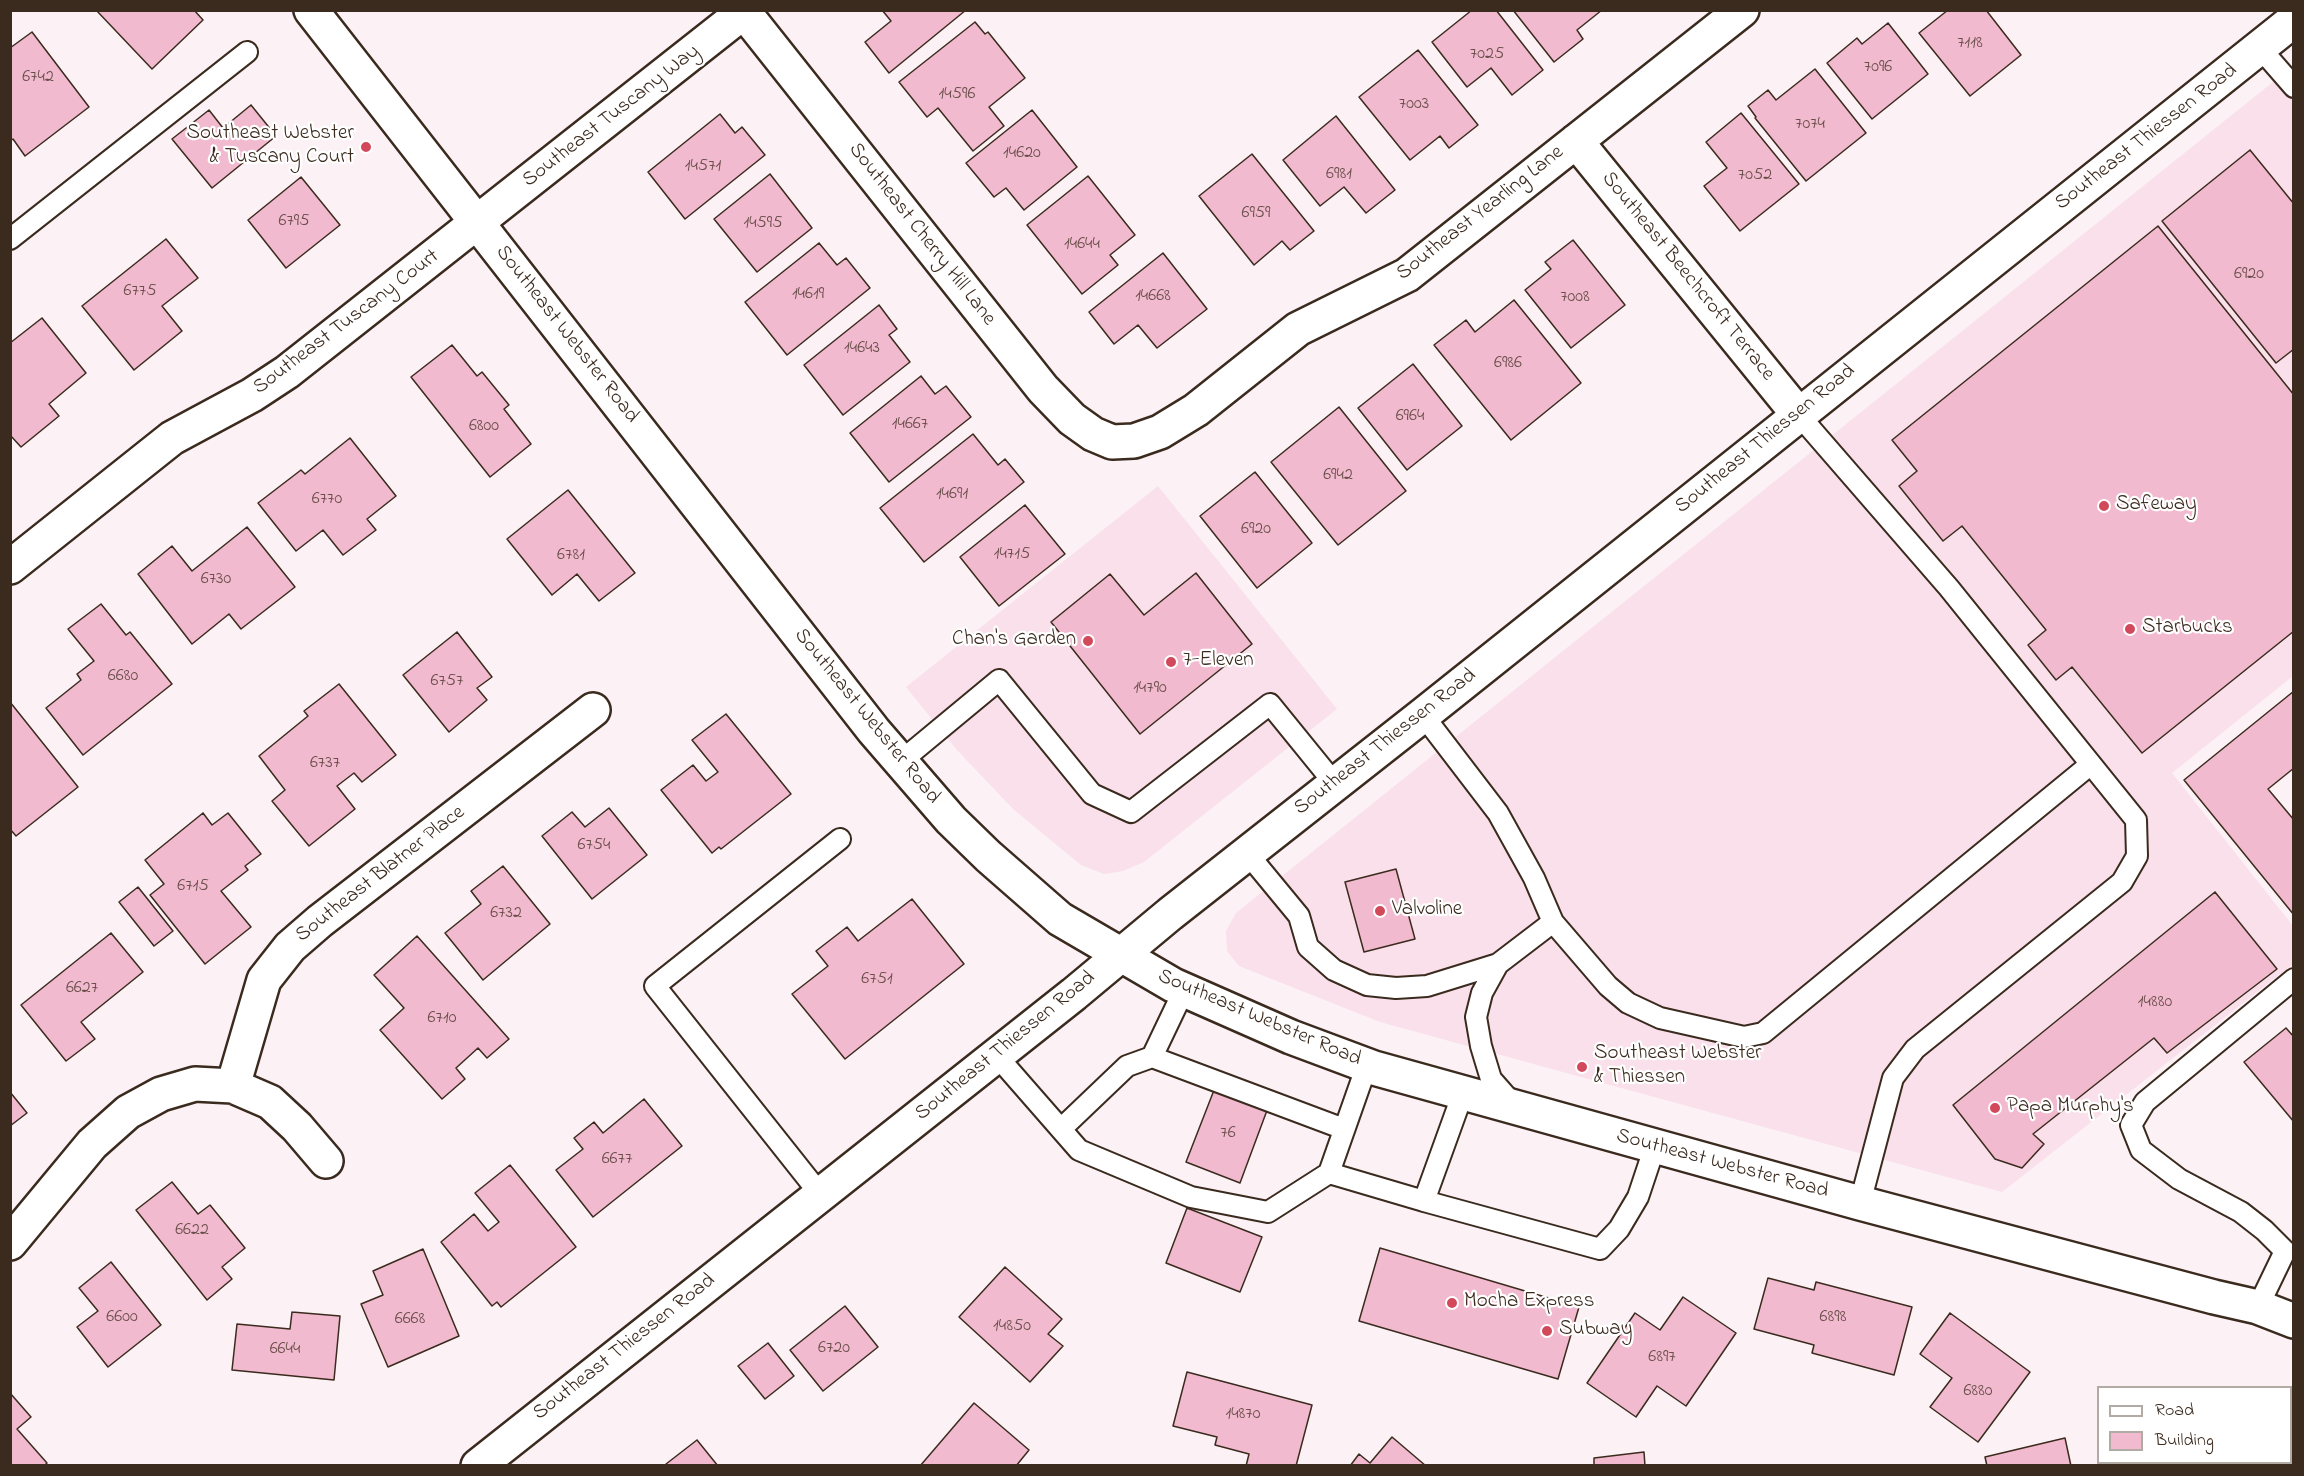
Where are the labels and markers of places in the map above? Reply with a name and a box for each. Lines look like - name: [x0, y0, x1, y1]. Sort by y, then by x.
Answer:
- place label: Southeast Webster & Tuscany Court: [186, 122, 354, 172]
- marker: Southeast Webster & Tuscany Court: [359, 140, 373, 154]
- place label: Safeway: [2116, 493, 2197, 519]
- marker: Safeway: [2097, 499, 2111, 513]
- place label: Starbucks: [2142, 616, 2233, 642]
- marker: Starbucks: [2123, 622, 2137, 636]
- place label: Chan's Garden: [952, 628, 1076, 654]
- marker: Chan's Garden: [1081, 634, 1095, 648]
- place label: 7-Eleven: [1183, 649, 1254, 675]
- marker: 7-Eleven: [1164, 655, 1178, 669]
- place label: Valvoline: [1392, 898, 1462, 924]
- marker: Valvoline: [1373, 904, 1387, 918]
- place label: Southeast Webster & Thiessen: [1594, 1042, 1762, 1092]
- marker: Southeast Webster & Thiessen: [1575, 1060, 1589, 1074]
- place label: Papa Murphy's: [2007, 1095, 2134, 1121]
- marker: Papa Murphy's: [1988, 1101, 2002, 1115]
- place label: Mocha Express: [1464, 1290, 1594, 1316]
- marker: Mocha Express: [1445, 1296, 1459, 1310]
- place label: Subway: [1559, 1318, 1632, 1344]
- marker: Subway: [1540, 1324, 1554, 1338]

